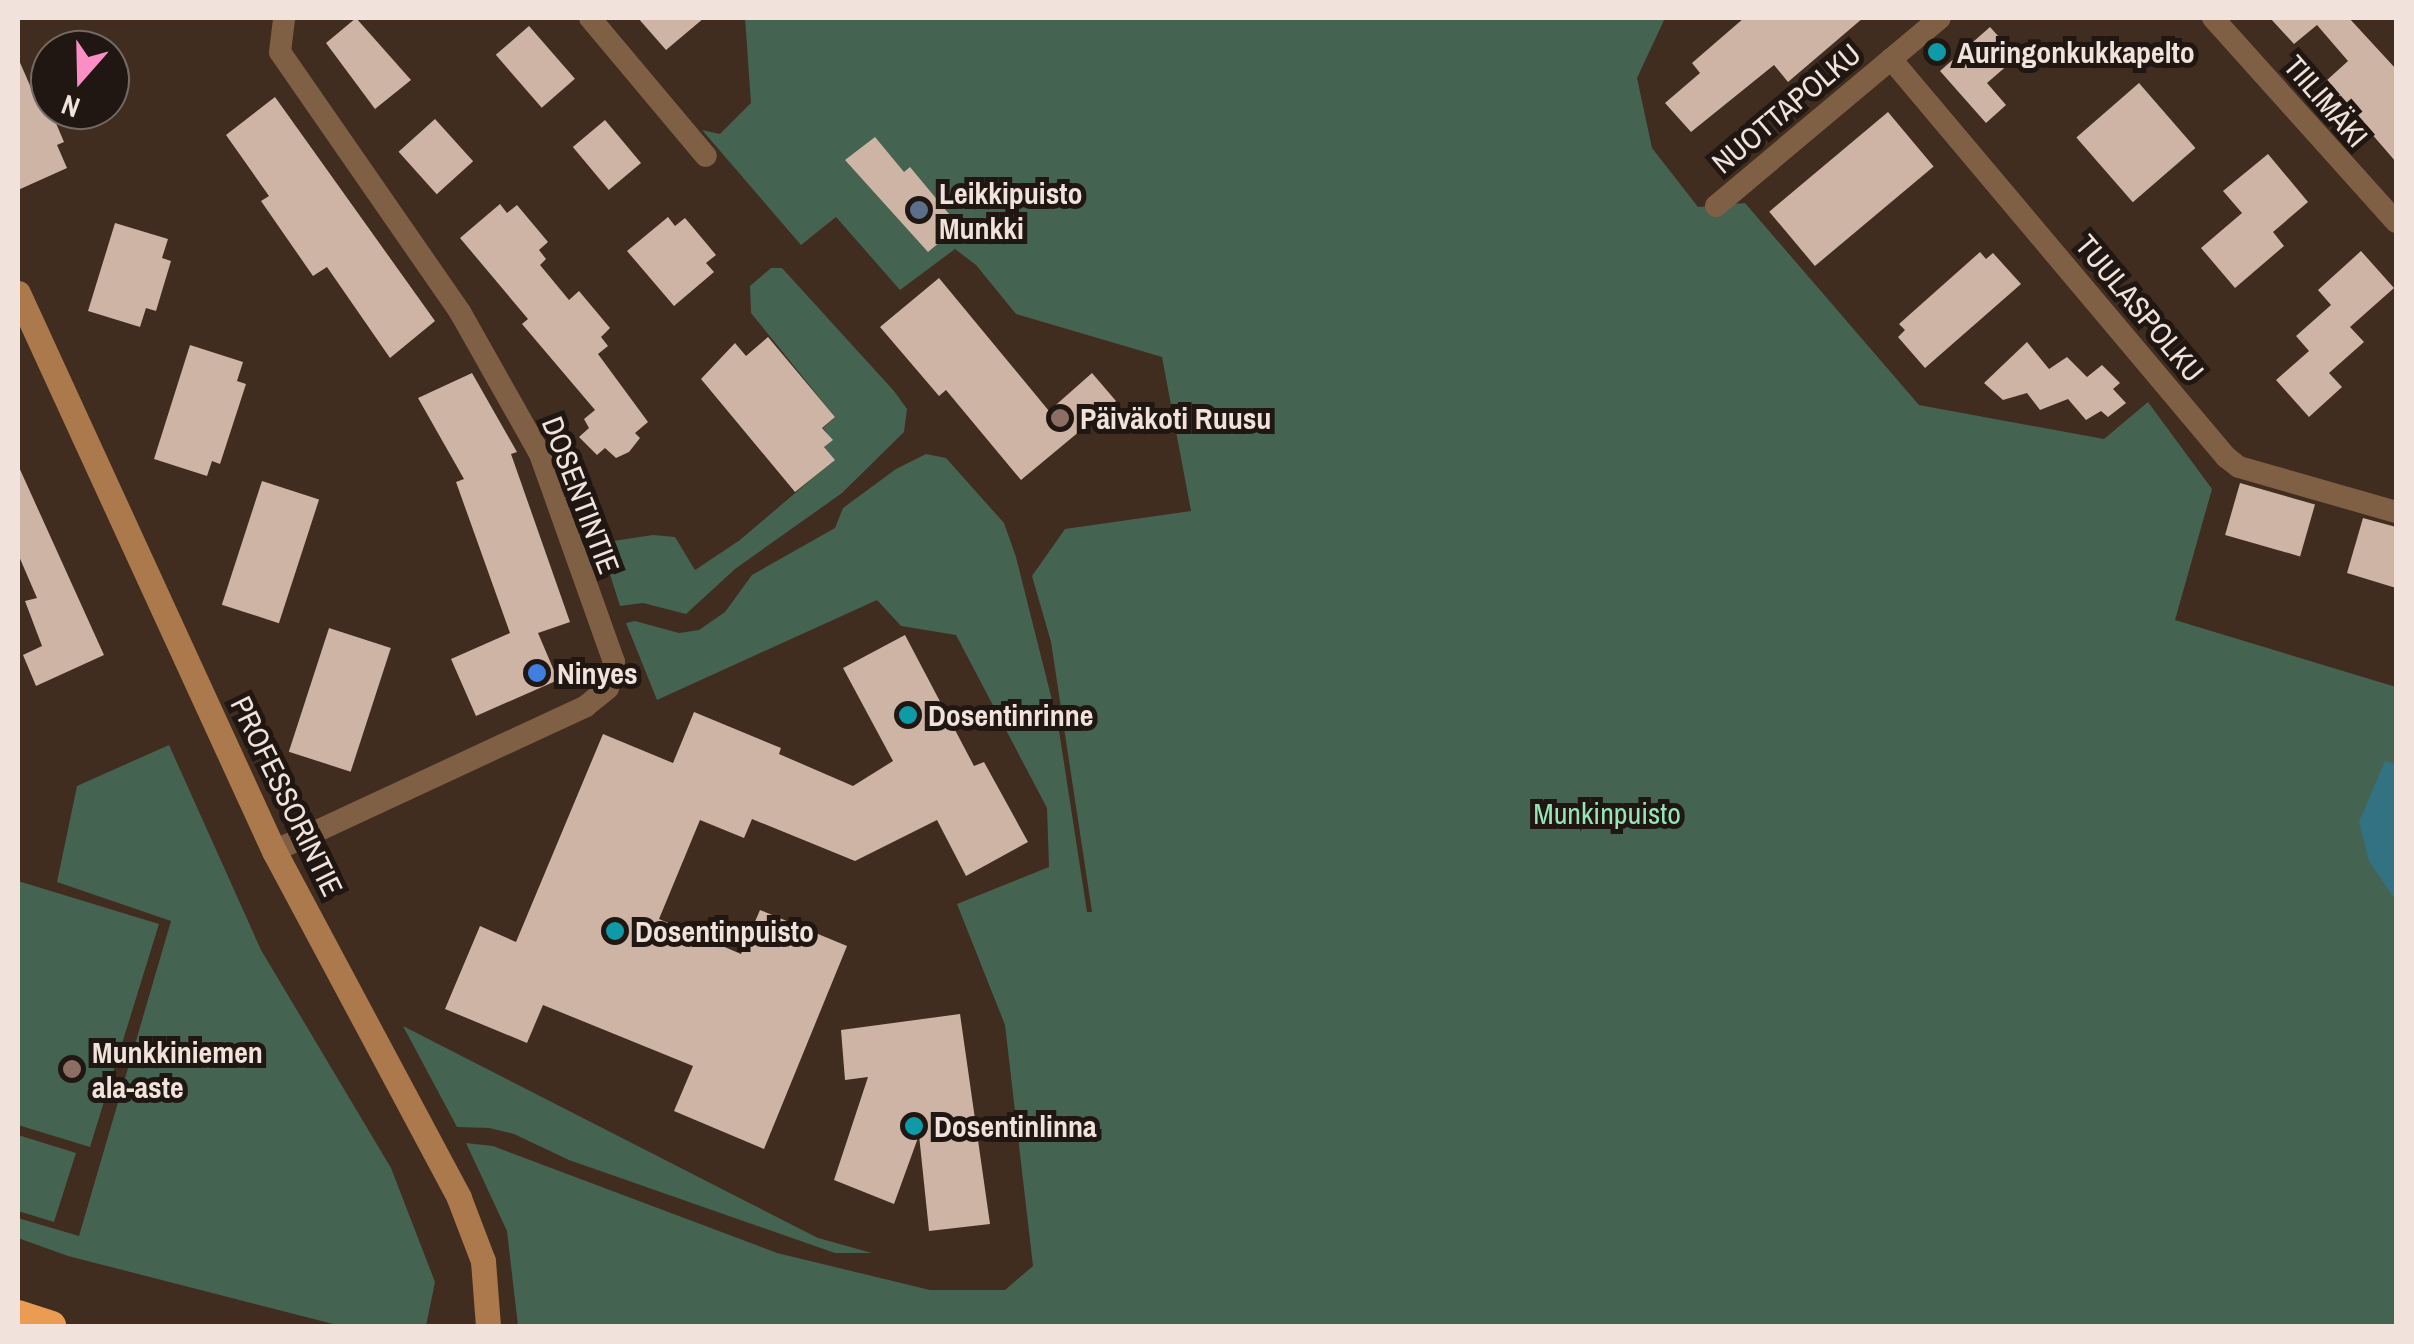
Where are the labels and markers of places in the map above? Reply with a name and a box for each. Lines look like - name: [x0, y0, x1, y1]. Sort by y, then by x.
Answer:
- place label: Auringonkukkapelto: [1957, 34, 2195, 70]
- marker: Auringonkukkapelto: [1926, 41, 1948, 63]
- place label: Leikkipuisto Munkki: [939, 175, 1083, 246]
- marker: Leikkipuisto Munkki: [908, 199, 930, 221]
- place label: Päiväkoti Ruusu: [1080, 400, 1271, 436]
- marker: Päiväkoti Ruusu: [1049, 407, 1071, 429]
- place label: Ninyes: [557, 655, 638, 691]
- marker: Ninyes: [526, 662, 548, 684]
- place label: Dosentinrinne: [928, 697, 1093, 733]
- marker: Dosentinrinne: [897, 704, 919, 726]
- place label: Dosentinpuisto: [635, 913, 814, 949]
- marker: Dosentinpuisto: [604, 920, 626, 942]
- place label: Munkkiniemen ala-aste: [92, 1034, 263, 1104]
- marker: Munkkiniemen ala-aste: [61, 1058, 83, 1080]
- place label: Dosentinlinna: [934, 1108, 1097, 1144]
- marker: Dosentinlinna: [903, 1115, 925, 1137]

